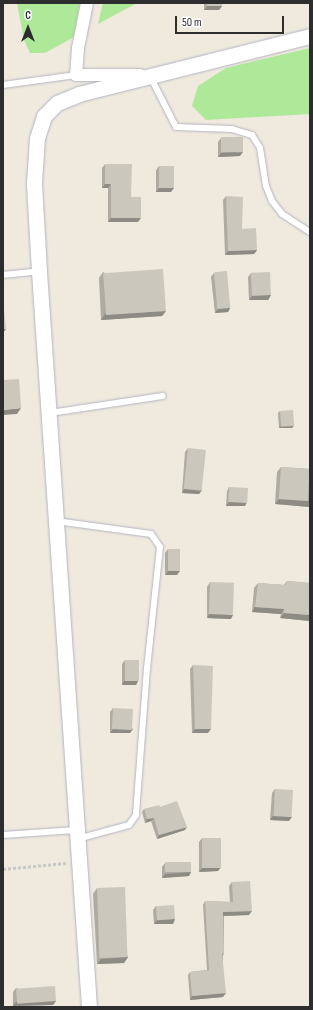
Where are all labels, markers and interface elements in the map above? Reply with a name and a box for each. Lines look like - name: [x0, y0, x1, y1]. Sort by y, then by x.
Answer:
- north arrow: [8, 8, 48, 48]
- scale bar: [177, 8, 286, 34]
- text: С: [25, 9, 31, 22]
- text: 50 m: [182, 15, 202, 30]

